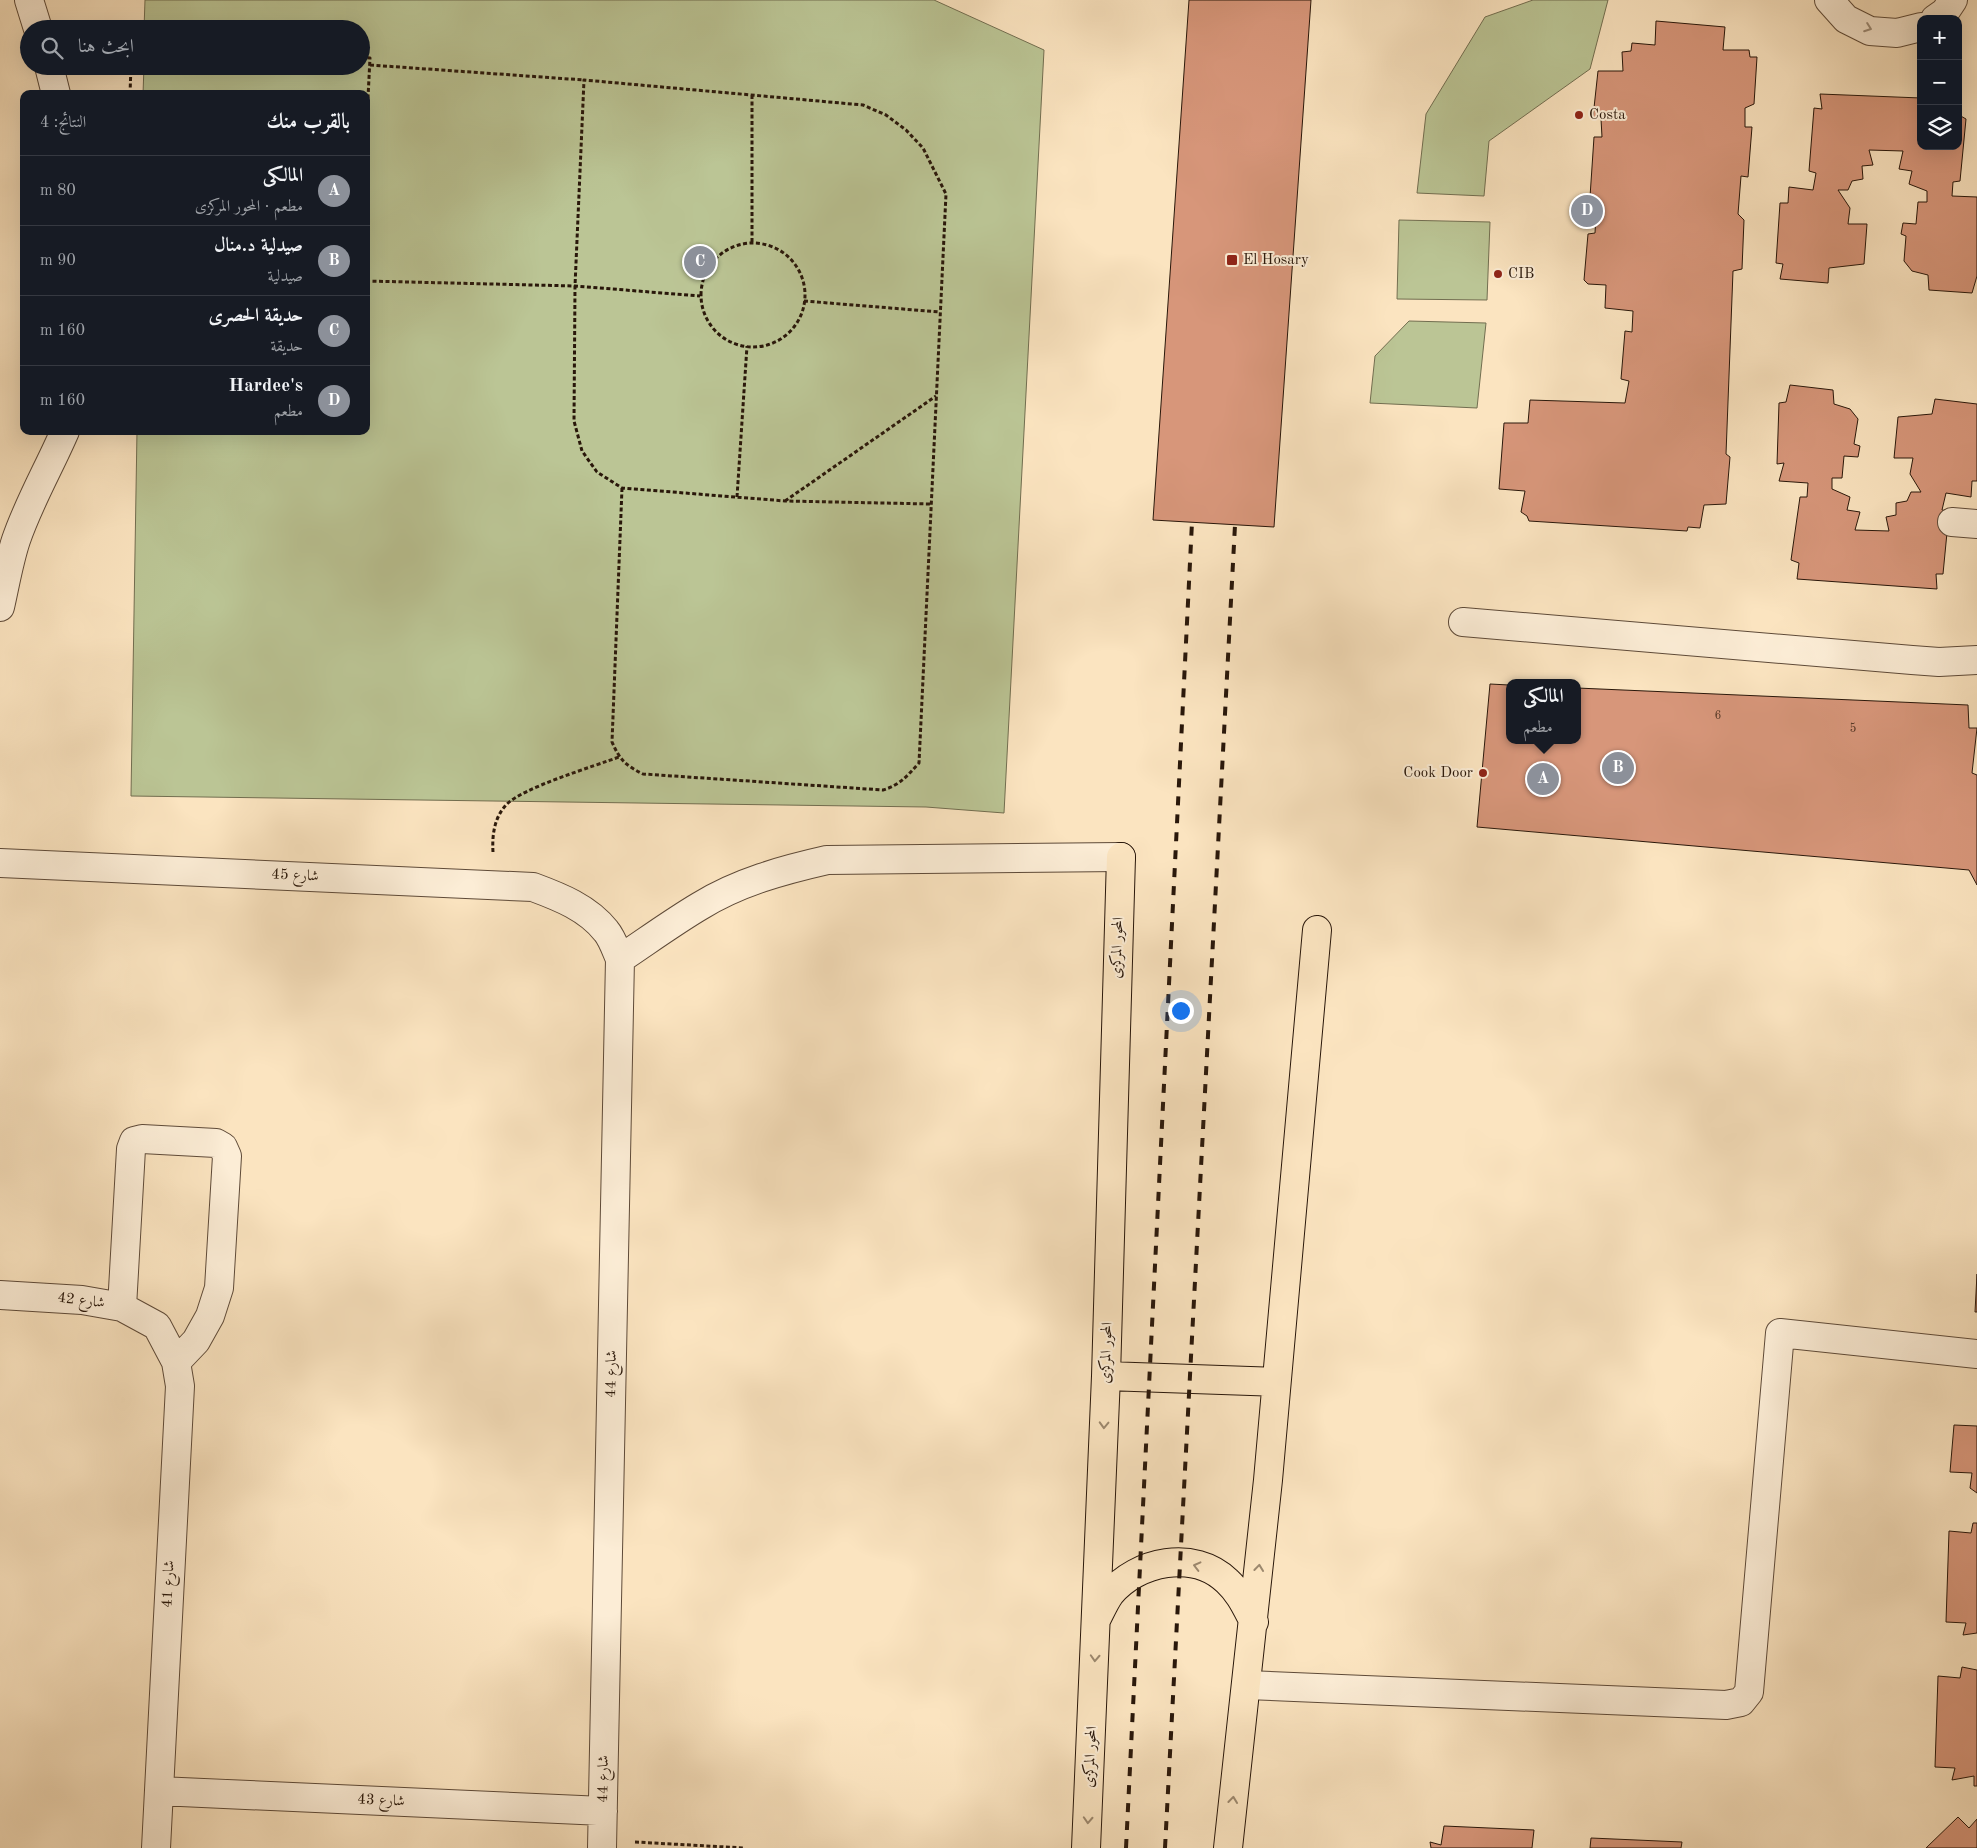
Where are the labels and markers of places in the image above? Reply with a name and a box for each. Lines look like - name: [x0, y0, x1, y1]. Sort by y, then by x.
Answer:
- place label: Costa: [1589, 108, 1626, 123]
- marker: Costa: [1573, 109, 1585, 121]
- pin: D: [1571, 192, 1603, 230]
- pin: C: [684, 243, 716, 281]
- marker: El Hosary: [1225, 253, 1239, 267]
- place label: El Hosary: [1243, 253, 1309, 268]
- place label: CIB: [1508, 267, 1534, 282]
- marker: CIB: [1492, 268, 1504, 280]
- pin: B: [1602, 749, 1634, 787]
- pin: A: [1527, 760, 1559, 798]
- place label: Cook Door: [1403, 766, 1473, 781]
- marker: Cook Door: [1477, 767, 1489, 779]

